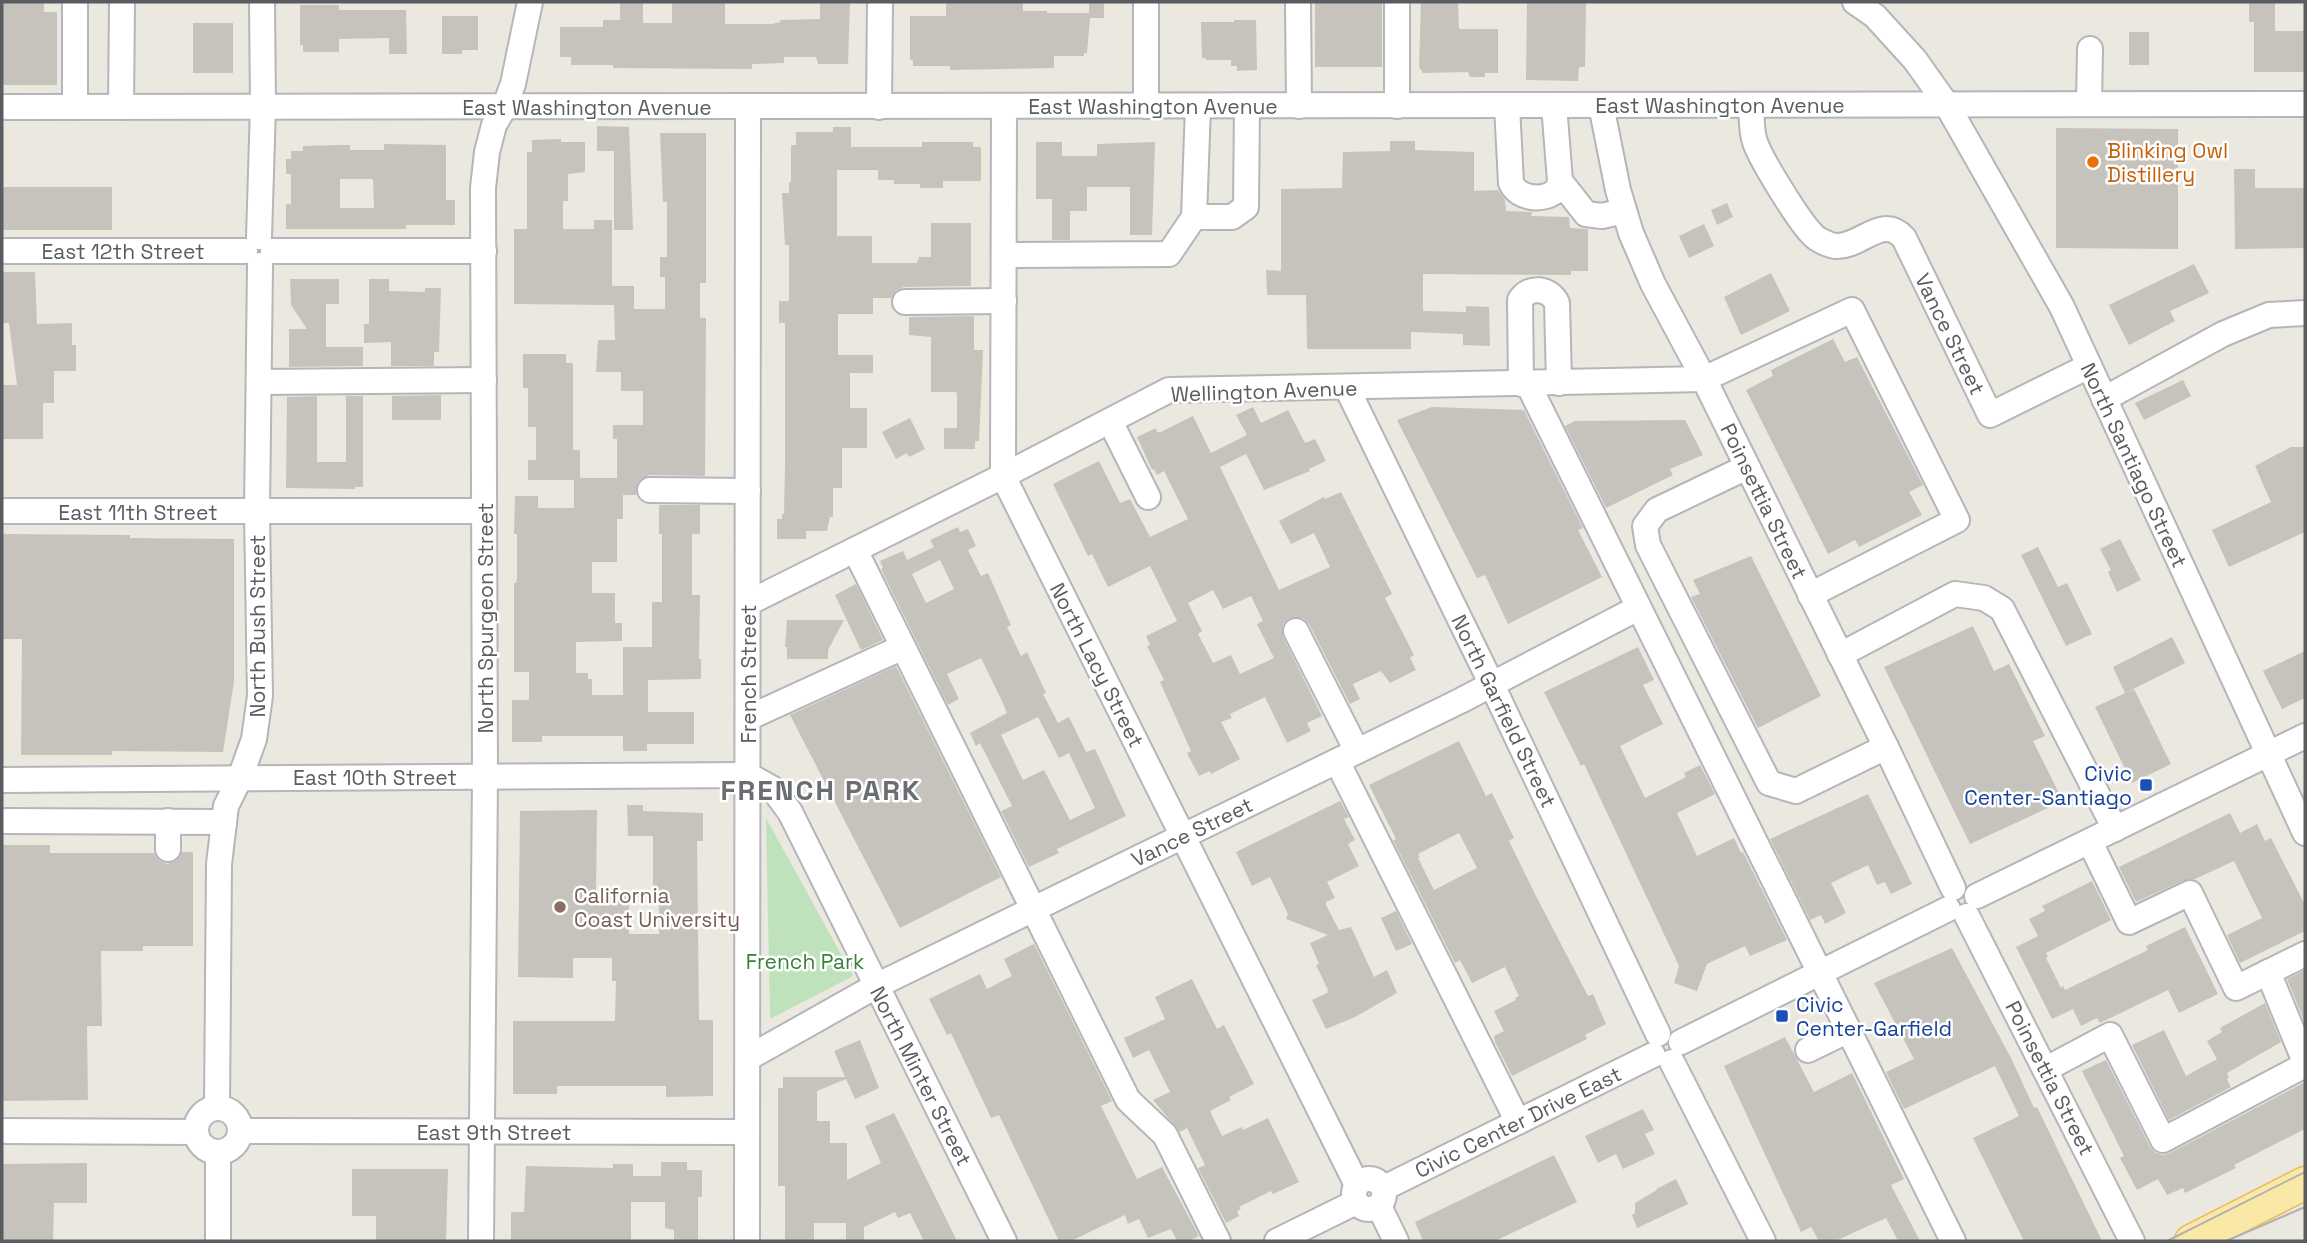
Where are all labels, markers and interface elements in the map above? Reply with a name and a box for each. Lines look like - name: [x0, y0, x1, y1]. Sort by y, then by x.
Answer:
- street label: East Washington Avenue: [1595, 92, 1845, 119]
- street label: East Washington Avenue: [1028, 93, 1278, 120]
- street label: East Washington Avenue: [462, 94, 712, 121]
- place label: Blinking Owl Distillery: [2107, 137, 2228, 188]
- marker: Blinking Owl Distillery: [2085, 154, 2101, 170]
- street label: East 12th Street: [41, 238, 205, 265]
- street label: Vance Street: [1909, 269, 1991, 399]
- street label: North Santiago Street: [2075, 358, 2193, 572]
- street label: Wellington Avenue: [1170, 374, 1358, 408]
- street label: Poinsettia Street: [1715, 419, 1813, 583]
- street label: East 11th Street: [58, 499, 218, 526]
- street label: North Spurgeon Street: [472, 503, 499, 733]
- street label: North Bush Street: [244, 534, 271, 718]
- street label: North Lacy Street: [1044, 578, 1150, 752]
- street label: French Street: [735, 604, 762, 744]
- street label: North Garfield Street: [1446, 610, 1562, 812]
- place label: Civic Center-Santiago: [1964, 760, 2132, 811]
- street label: East 10th Street: [293, 764, 457, 791]
- district label: FRENCH PARK: [721, 772, 921, 808]
- marker: Civic Center-Santiago: [2138, 777, 2154, 793]
- street label: Vance Street: [1127, 791, 1257, 873]
- place label: California Coast University: [574, 882, 740, 933]
- marker: California Coast University: [552, 899, 568, 915]
- park label: French Park: [746, 948, 864, 975]
- street label: North Minter Street: [864, 982, 978, 1170]
- place label: Civic Center-Garfield: [1796, 991, 1952, 1042]
- street label: Poinsettia Street: [1999, 996, 2101, 1160]
- marker: Civic Center-Garfield: [1774, 1008, 1790, 1024]
- street label: Civic Center Drive East: [1410, 1060, 1626, 1184]
- street label: East 9th Street: [417, 1119, 571, 1146]

